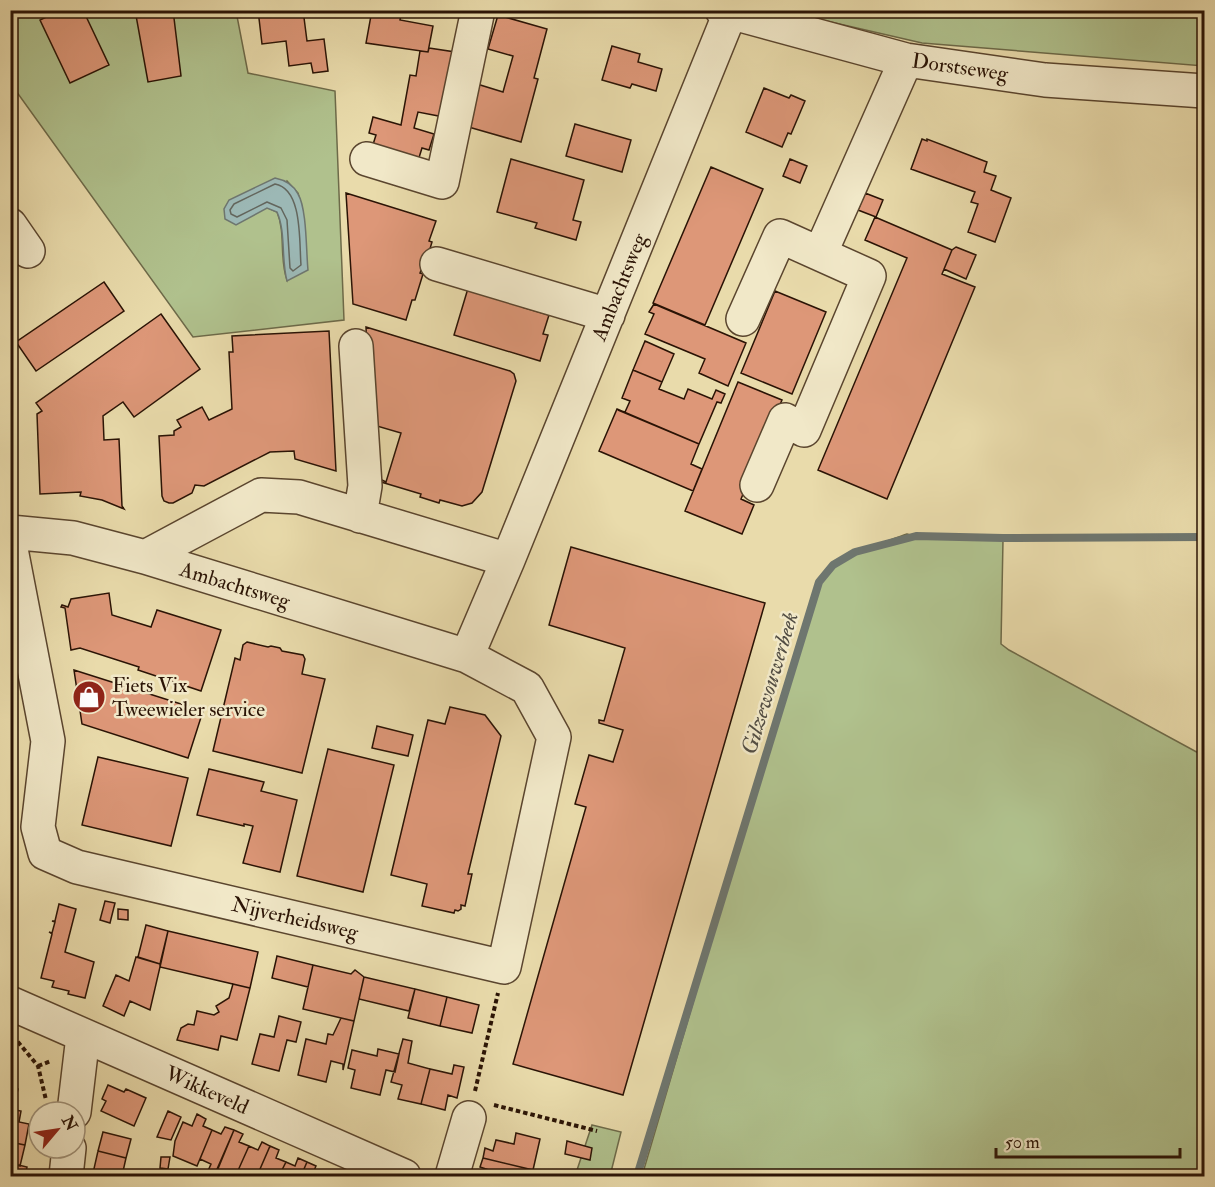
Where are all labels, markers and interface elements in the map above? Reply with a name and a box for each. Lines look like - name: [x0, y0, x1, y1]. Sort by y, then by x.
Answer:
- street label: Dorstseweg: [910, 47, 1010, 88]
- street label: Ambachtsweg: [585, 229, 654, 346]
- street label: Ambachtsweg: [176, 556, 294, 615]
- water label: Gilzewouwerbeek: [735, 609, 805, 758]
- place label: Fiets Vix Tweewieler service: [112, 672, 265, 723]
- shop icon: Fiets Vix Tweewieler service: [71, 679, 107, 715]
- street label: Nijverheidsweg: [229, 891, 361, 946]
- street label: Wikkeveld: [160, 1060, 253, 1121]
- north arrow: [27, 1100, 87, 1160]
- text: N: [57, 1111, 82, 1135]
- scale bar: [996, 1121, 1180, 1159]
- text: 50 m: [1005, 1131, 1040, 1154]

